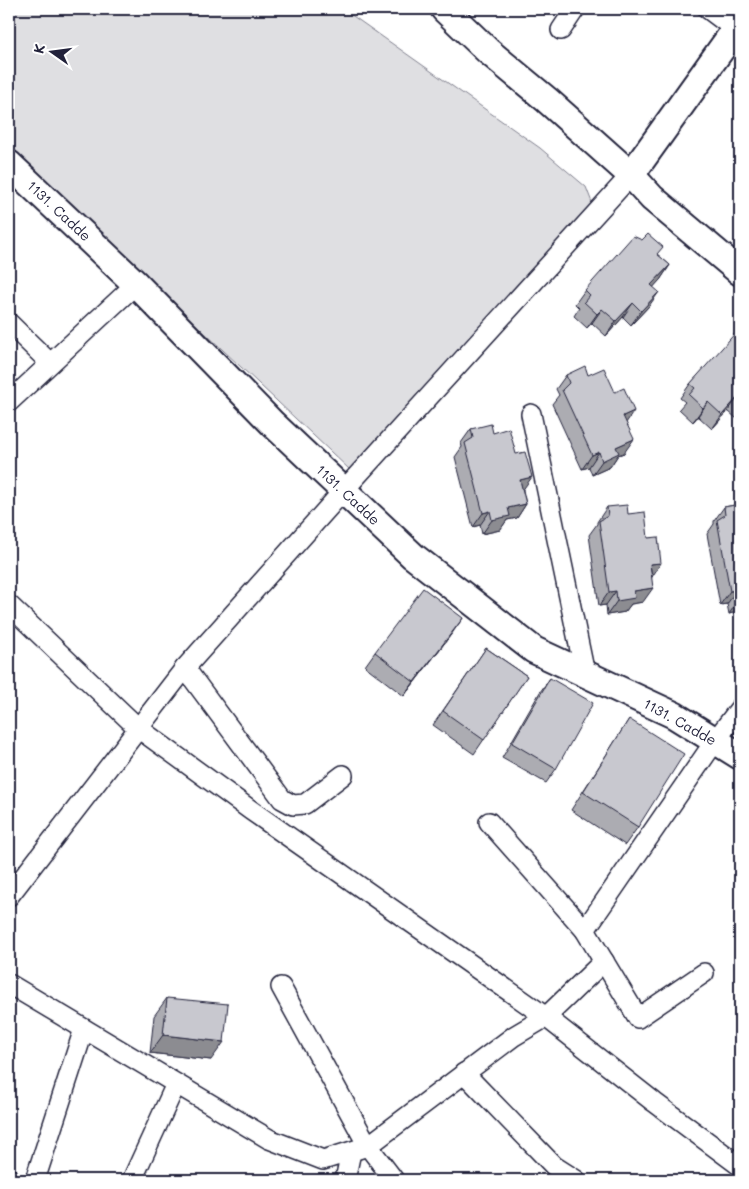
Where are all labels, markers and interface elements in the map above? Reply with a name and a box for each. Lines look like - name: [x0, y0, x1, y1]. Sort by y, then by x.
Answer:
- north arrow: [28, 28, 78, 78]
- text: K: [29, 42, 49, 56]
- street label: 1131. Cadde: [23, 176, 95, 245]
- street label: 1131. Cadde: [312, 460, 384, 529]
- street label: 1131. Cadde: [640, 694, 720, 749]

